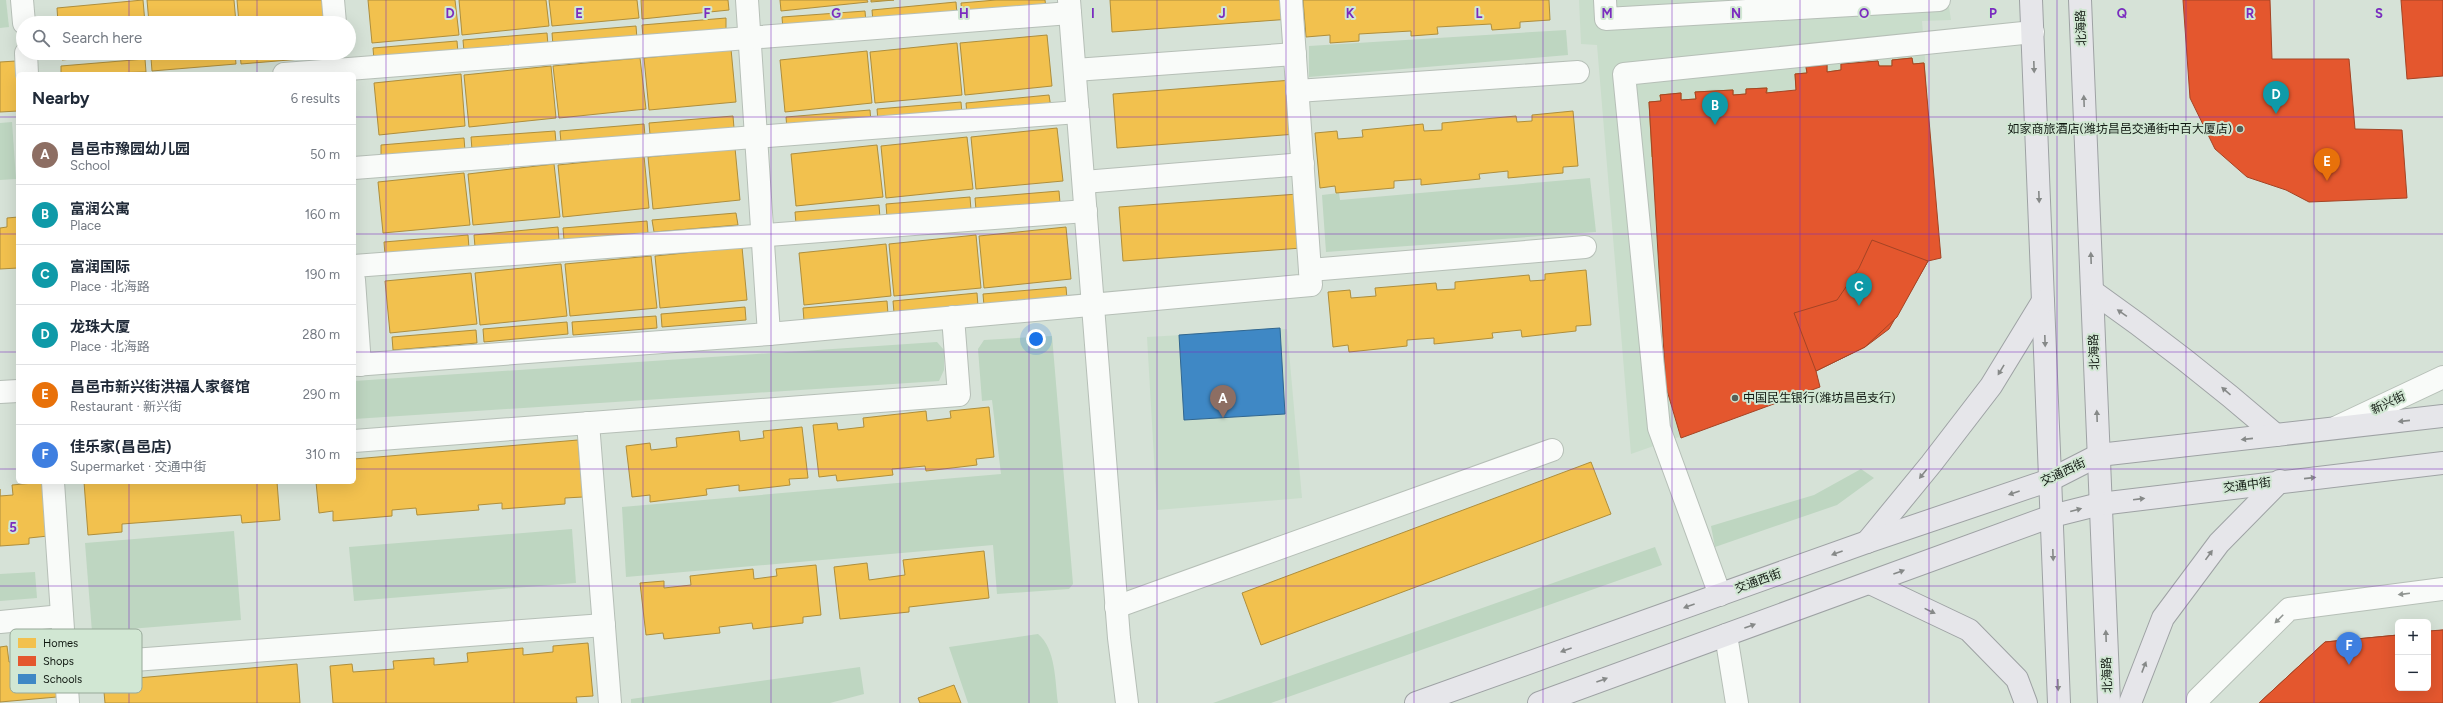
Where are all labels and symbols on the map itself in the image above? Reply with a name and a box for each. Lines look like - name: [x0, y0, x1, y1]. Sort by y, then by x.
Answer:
- text: D: [445, 6, 455, 21]
- text: E: [575, 6, 583, 21]
- text: F: [703, 6, 711, 21]
- text: G: [831, 6, 841, 21]
- text: H: [959, 6, 969, 21]
- text: I: [1091, 6, 1095, 21]
- text: J: [1218, 6, 1226, 21]
- text: K: [1346, 6, 1355, 21]
- text: L: [1476, 6, 1483, 21]
- text: M: [1601, 6, 1613, 21]
- text: N: [1731, 6, 1741, 21]
- text: O: [1859, 6, 1869, 21]
- text: P: [1989, 6, 1997, 21]
- text: Q: [2117, 6, 2127, 21]
- text: R: [2246, 6, 2255, 21]
- text: S: [2375, 6, 2383, 21]
- street label: 北海路: [2073, 10, 2089, 46]
- one-way arrow: [2031, 61, 2037, 74]
- pin: D: [2263, 81, 2289, 114]
- pin: B: [1702, 92, 1728, 125]
- one-way arrow: [2081, 95, 2088, 107]
- place label: 如家商旅酒店(潍坊昌邑交通街中百大厦店): [2008, 122, 2232, 136]
- marker: 如家商旅酒店(潍坊昌邑交通街中百大厦店): [2235, 124, 2245, 134]
- pin: E: [2314, 148, 2340, 181]
- one-way arrow: [2036, 191, 2042, 204]
- one-way arrow: [2087, 252, 2094, 264]
- pin: C: [1846, 273, 1872, 306]
- one-way arrow: [2117, 309, 2127, 317]
- your location: [1026, 329, 1046, 349]
- street label: 北海路: [2086, 334, 2102, 370]
- one-way arrow: [2041, 335, 2048, 347]
- one-way arrow: [1997, 364, 2004, 376]
- pin: A: [1210, 385, 1236, 418]
- one-way arrow: [2220, 387, 2231, 396]
- street label: 新兴街: [2369, 389, 2407, 417]
- place label: 中国民生银行(潍坊昌邑支行): [1743, 391, 1895, 405]
- marker: 中国民生银行(潍坊昌邑支行): [1730, 393, 1740, 403]
- one-way arrow: [2094, 409, 2100, 422]
- one-way arrow: [2398, 418, 2410, 424]
- one-way arrow: [2241, 435, 2253, 442]
- street label: 交通西街: [2038, 456, 2088, 488]
- one-way arrow: [1919, 468, 1928, 479]
- street label: 交通中街: [2222, 475, 2272, 495]
- one-way arrow: [2304, 475, 2316, 481]
- one-way arrow: [2007, 490, 2019, 496]
- one-way arrow: [2133, 496, 2145, 502]
- one-way arrow: [2070, 507, 2082, 513]
- text: 5: [9, 520, 17, 535]
- one-way arrow: [2050, 549, 2056, 562]
- one-way arrow: [1831, 550, 1843, 556]
- one-way arrow: [2205, 550, 2213, 561]
- street label: 交通西街: [1733, 566, 1783, 596]
- one-way arrow: [1893, 569, 1905, 575]
- one-way arrow: [2398, 591, 2410, 597]
- one-way arrow: [1682, 603, 1694, 609]
- one-way arrow: [1925, 608, 1936, 614]
- one-way arrow: [2274, 614, 2284, 624]
- one-way arrow: [1745, 623, 1757, 629]
- legend: [10, 629, 142, 693]
- one-way arrow: [2103, 629, 2109, 642]
- pin: F: [2336, 632, 2362, 665]
- text: Homes: [43, 637, 78, 650]
- one-way arrow: [1560, 647, 1572, 653]
- text: Shops: [43, 655, 74, 668]
- street label: 北海路: [2099, 657, 2115, 693]
- one-way arrow: [2142, 660, 2148, 672]
- text: Schools: [43, 673, 82, 686]
- one-way arrow: [1596, 677, 1608, 683]
- one-way arrow: [2055, 679, 2062, 691]

